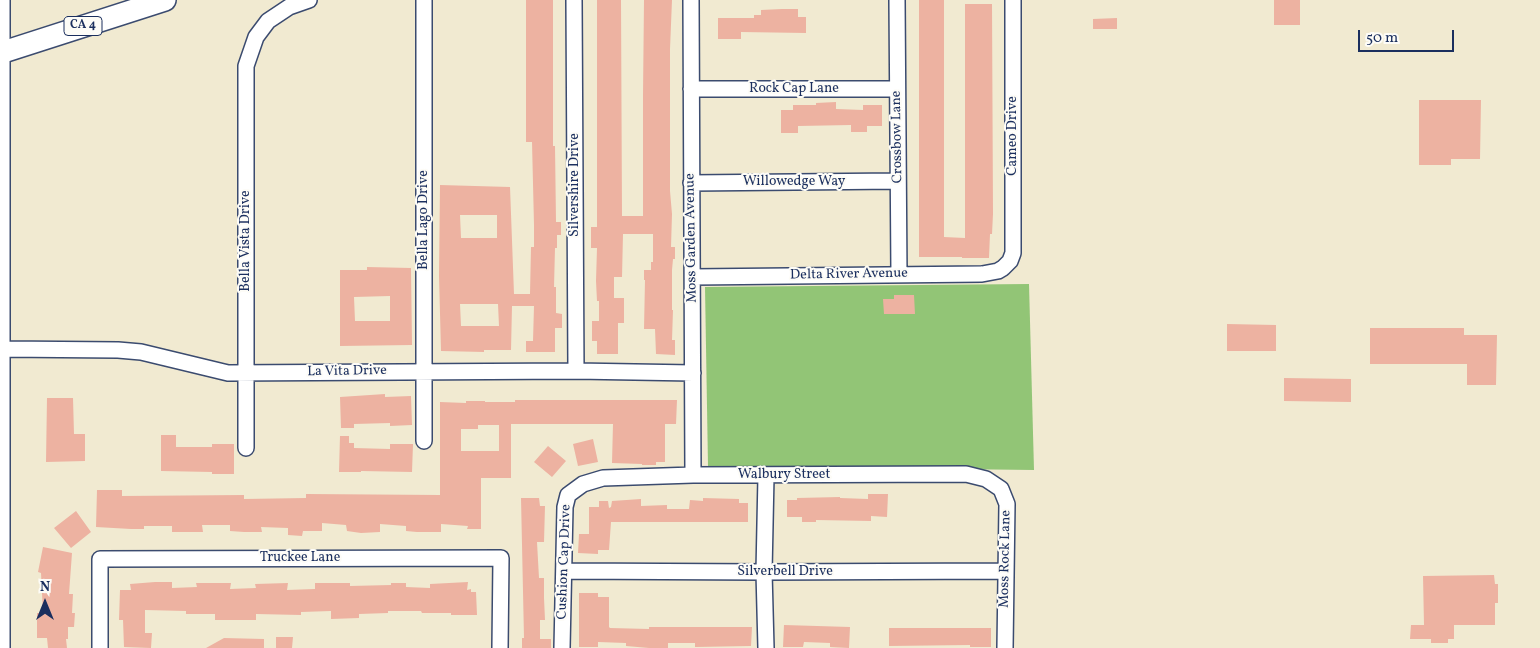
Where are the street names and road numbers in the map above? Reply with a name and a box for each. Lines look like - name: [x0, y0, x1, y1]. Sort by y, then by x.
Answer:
- road number: CA 4: [64, 16, 102, 36]
- street label: Rock Cap Lane: [749, 81, 839, 97]
- street label: Crossbow Lane: [889, 90, 907, 184]
- street label: Cameo Drive: [1005, 96, 1021, 176]
- street label: Silvershire Drive: [567, 133, 583, 237]
- street label: Bella Lago Drive: [416, 170, 432, 270]
- street label: Moss Garden Avenue: [682, 173, 702, 303]
- street label: Willowedge Way: [743, 174, 845, 190]
- street label: Bella Vista Drive: [238, 190, 254, 292]
- street label: Delta River Avenue: [790, 266, 908, 284]
- street label: La Vita Drive: [307, 363, 387, 381]
- street label: Walbury Street: [738, 467, 830, 483]
- street label: Cushion Cap Drive: [555, 504, 575, 620]
- street label: Moss Rock Lane: [997, 510, 1015, 608]
- street label: Truckee Lane: [260, 550, 340, 566]
- street label: Silverbell Drive: [737, 564, 833, 580]

